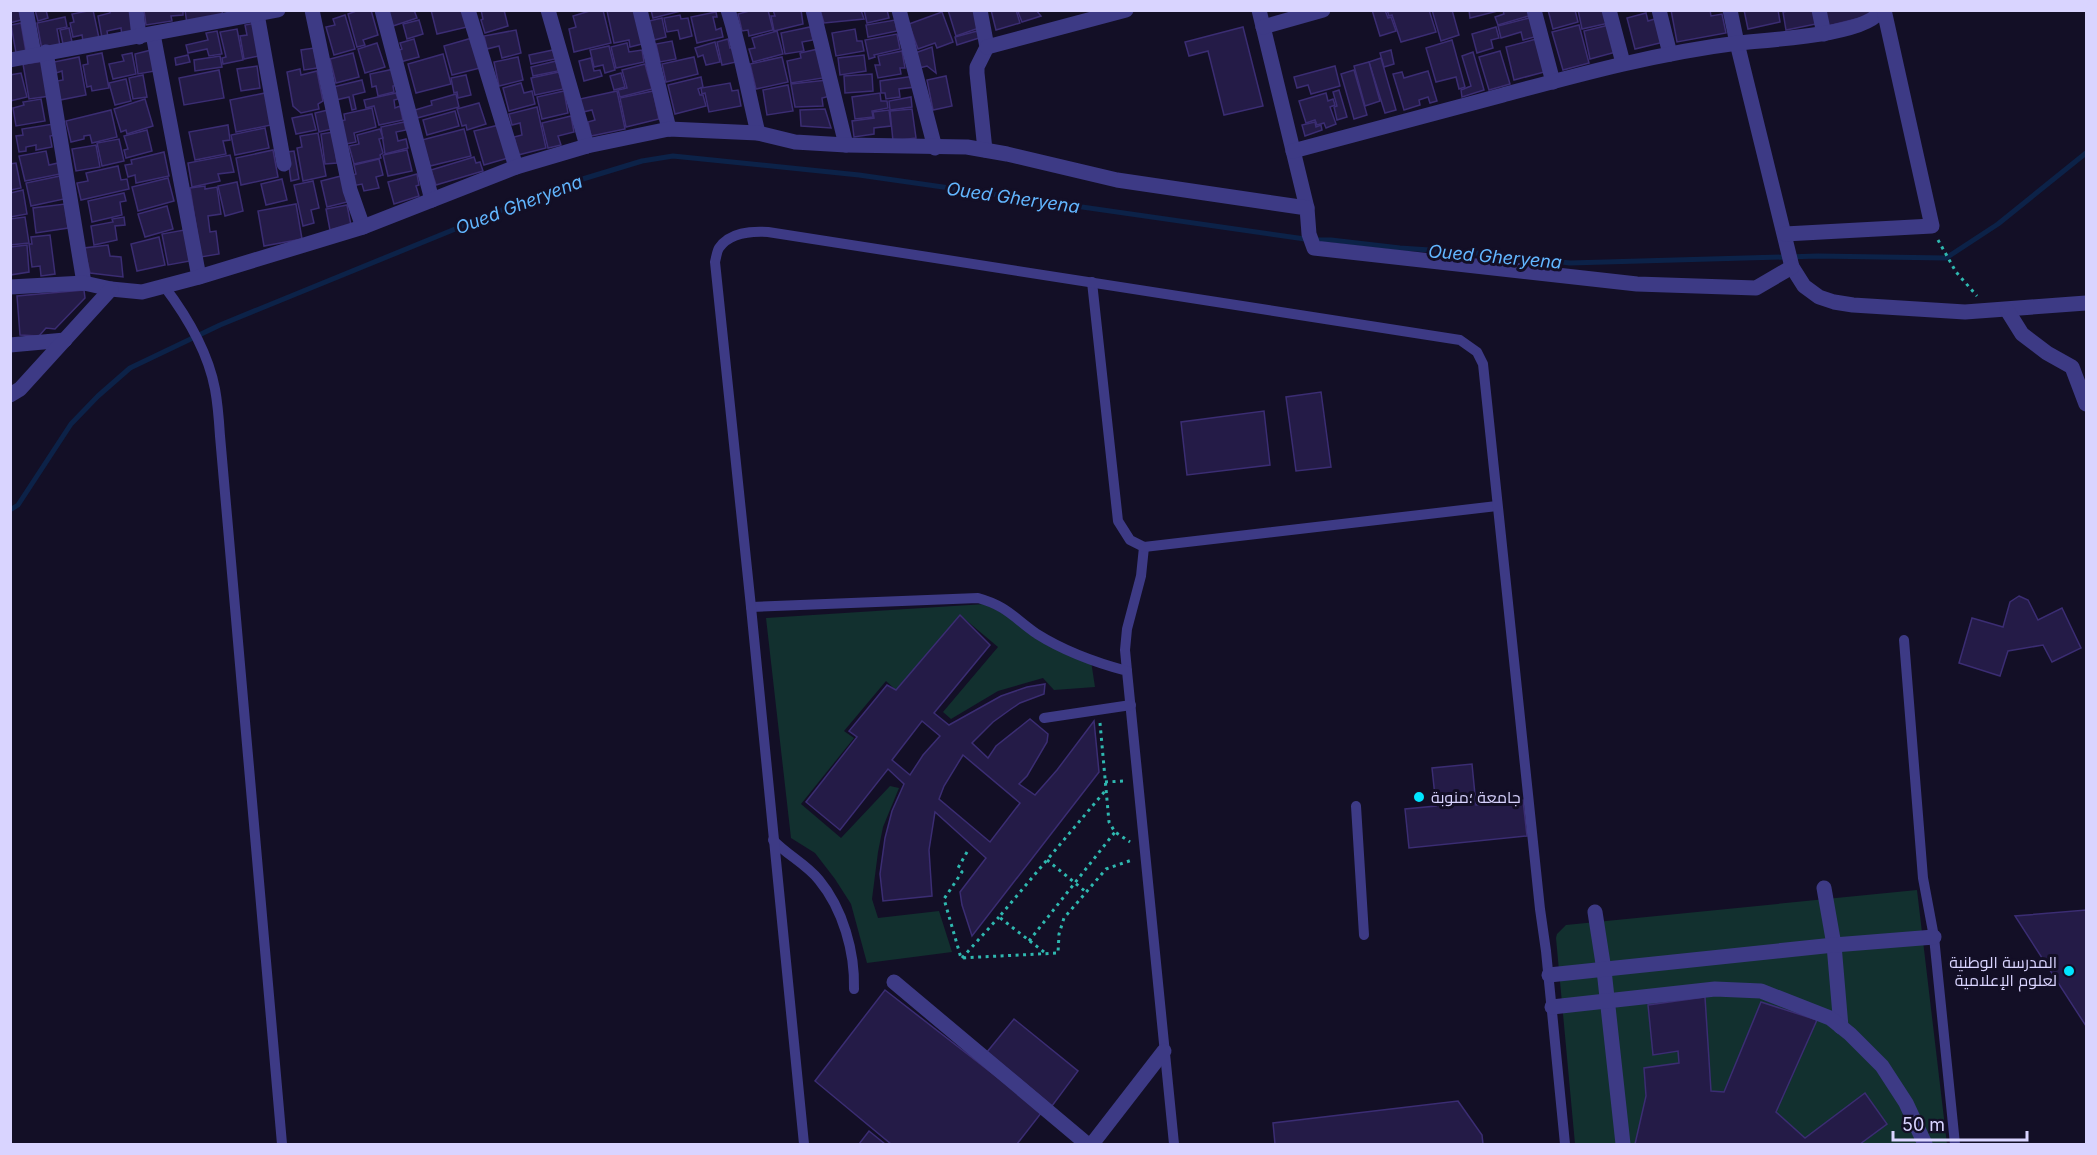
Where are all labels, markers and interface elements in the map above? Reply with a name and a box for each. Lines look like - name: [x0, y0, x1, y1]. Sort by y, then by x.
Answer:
- water label: Oued Gheryena: [452, 171, 585, 238]
- water label: Oued Gheryena: [945, 178, 1081, 217]
- water label: Oued Gheryena: [1427, 240, 1563, 273]
- place label: جامعة ؛منوبة: [1431, 787, 1521, 807]
- marker: جامعة ؛منوبة: [1412, 790, 1426, 804]
- place label: المدرسة الوطنية لعلوم الإعلامية: [1949, 952, 2057, 992]
- marker: المدرسة الوطنية لعلوم الإعلامية: [2062, 964, 2076, 978]
- scale bar: [1893, 1104, 2026, 1142]
- text: 50 m: [1902, 1114, 1945, 1135]

